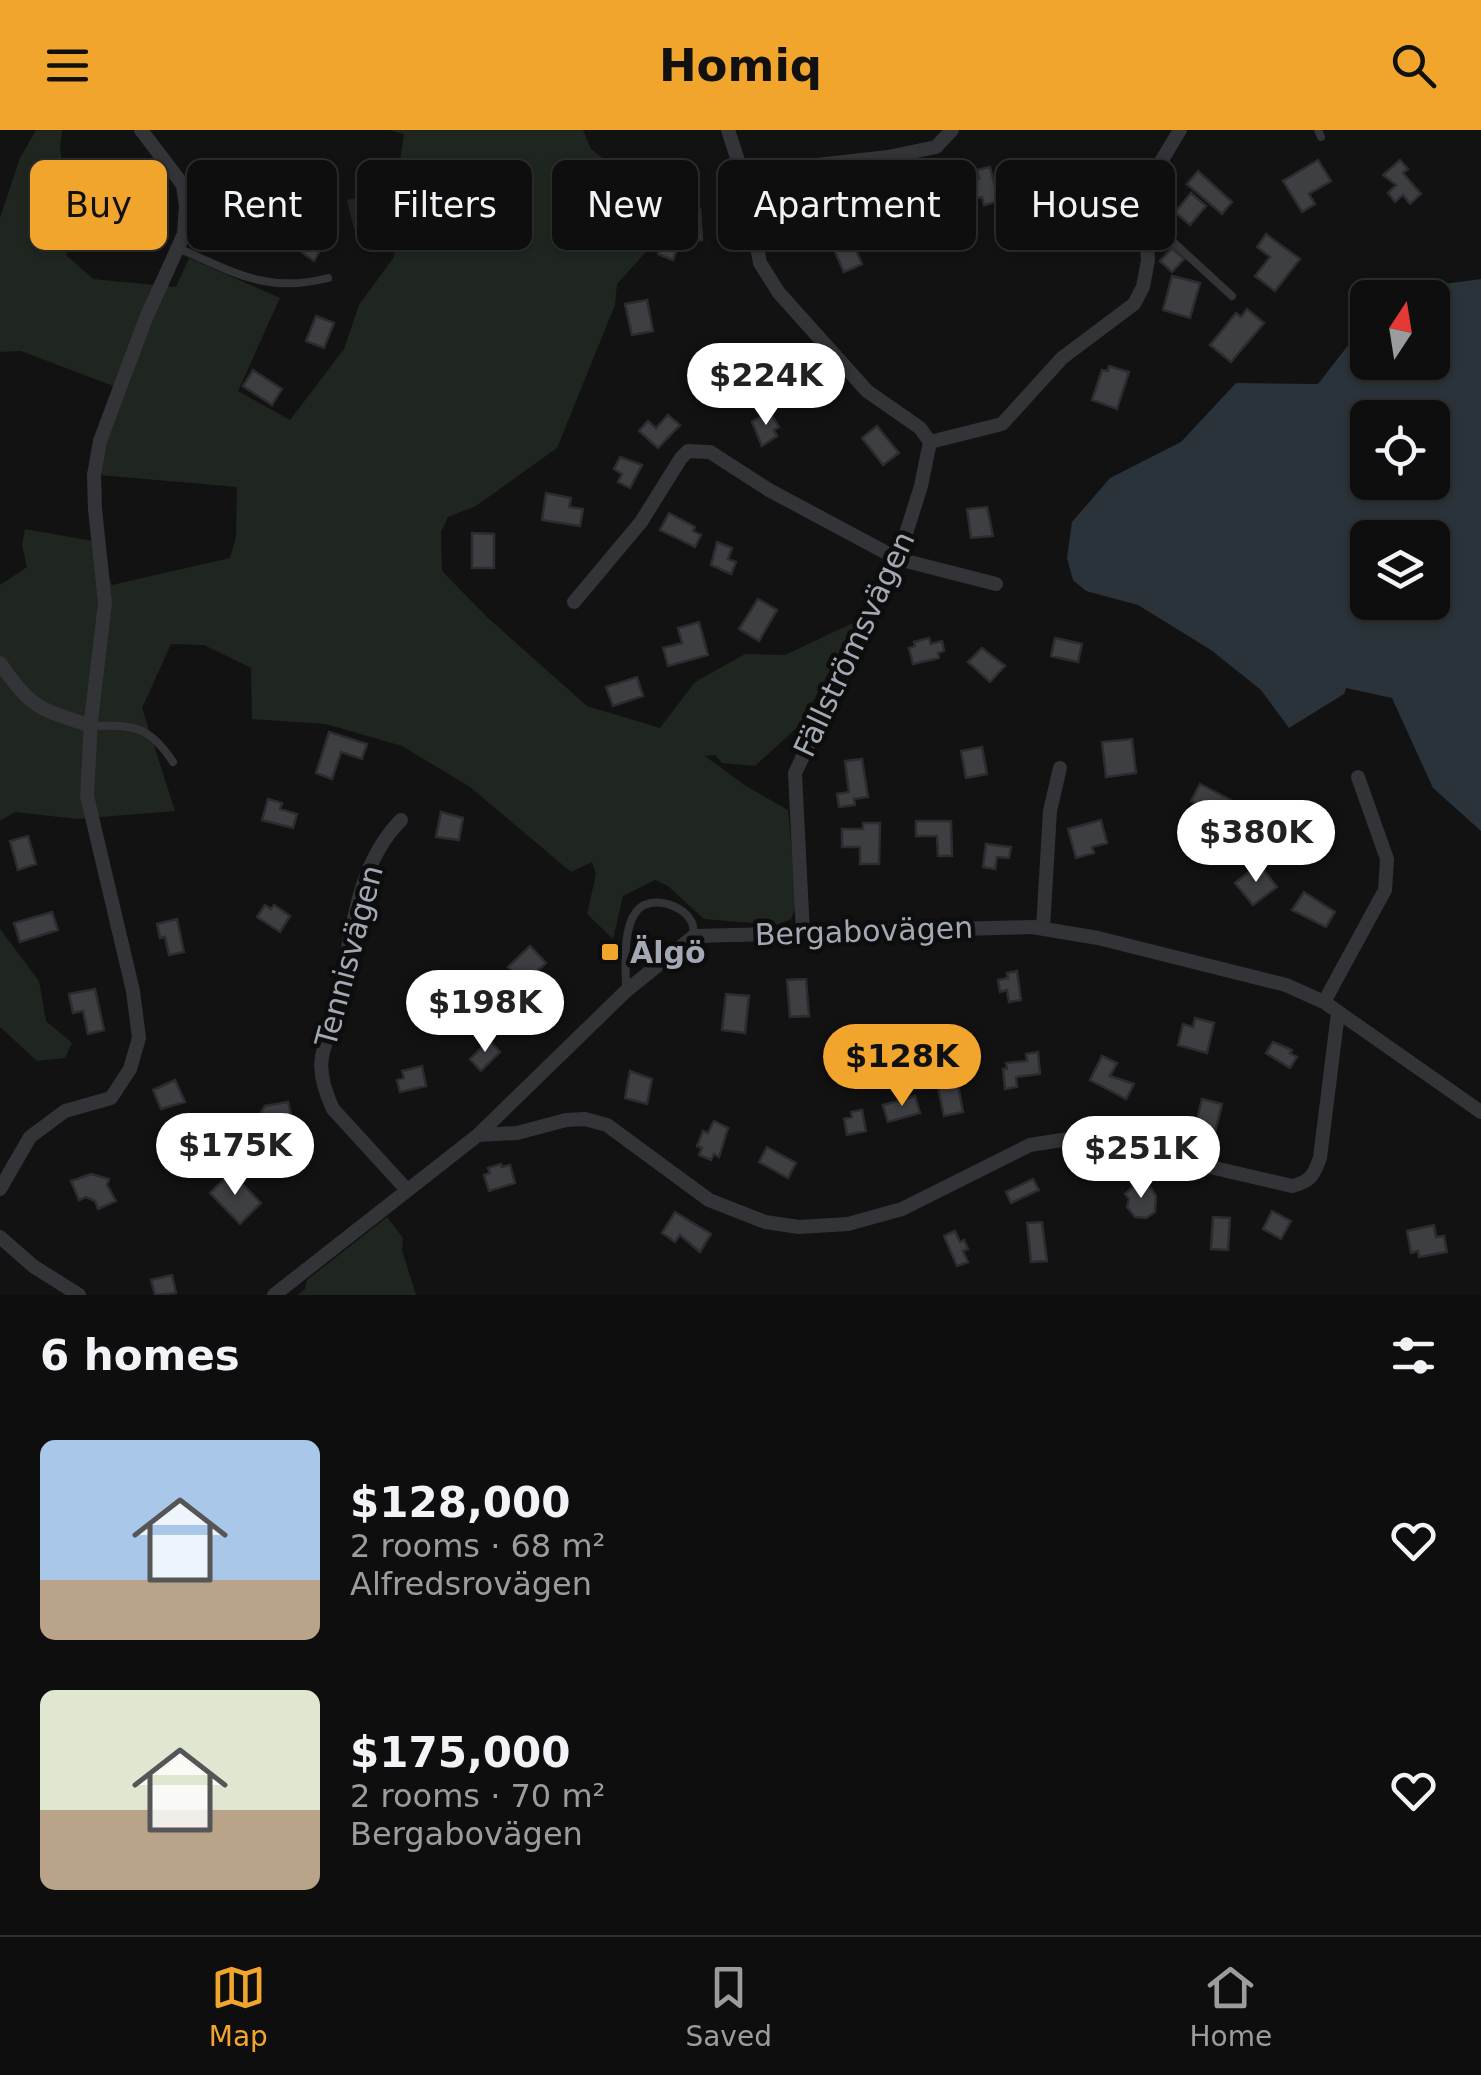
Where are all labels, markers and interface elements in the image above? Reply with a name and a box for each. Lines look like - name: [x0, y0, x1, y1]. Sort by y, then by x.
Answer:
- icon: menu: [40, 38, 95, 93]
- icon: search: [1386, 38, 1441, 93]
- text: Homiq: [659, 39, 822, 92]
- chip: Buy: [30, 160, 167, 250]
- chip: Rent: [187, 160, 337, 250]
- chip: Filters: [357, 160, 532, 250]
- chip: New: [552, 160, 698, 250]
- chip: Apartment: [718, 160, 976, 250]
- chip: House: [996, 160, 1175, 250]
- north arrow: [1350, 280, 1450, 380]
- map controls: [1350, 280, 1450, 620]
- pin: $224K: [696, 343, 836, 428]
- text: $224K: [709, 356, 823, 394]
- button: locate: [1350, 400, 1450, 500]
- button: layers: [1350, 520, 1450, 620]
- street label: Fällströmsvägen: [786, 526, 922, 762]
- pin: $380K: [1186, 800, 1326, 885]
- text: $380K: [1199, 813, 1313, 851]
- street label: Tennisvägen: [308, 861, 390, 1051]
- street label: Bergabovägen: [754, 910, 974, 952]
- place label: Älgö: [630, 935, 706, 970]
- marker: Älgö: [599, 941, 621, 963]
- pin: $198K: [415, 970, 555, 1055]
- text: $198K: [428, 983, 542, 1021]
- pin: $128K: [832, 1024, 972, 1109]
- text: $128K: [845, 1037, 959, 1075]
- pin: $175K: [165, 1113, 305, 1198]
- pin: $251K: [1071, 1116, 1211, 1201]
- text: $175K: [178, 1126, 292, 1164]
- text: $251K: [1084, 1129, 1198, 1167]
- icon: filters: [1386, 1328, 1441, 1383]
- text: 6 homes: [40, 1331, 240, 1380]
- text: $128,000: [350, 1478, 571, 1527]
- icon: home: [120, 1480, 240, 1600]
- icon: heart: [1386, 1513, 1441, 1568]
- text: 2 rooms · 68 m²: [350, 1527, 605, 1565]
- text: Alfredsrovägen: [350, 1565, 592, 1603]
- text: $175,000: [350, 1728, 571, 1777]
- icon: home: [120, 1730, 240, 1850]
- icon: heart: [1386, 1763, 1441, 1818]
- text: 2 rooms · 70 m²: [350, 1777, 605, 1815]
- text: Bergabovägen: [350, 1815, 583, 1853]
- tab: Map: [209, 1960, 268, 2053]
- tab: Saved: [685, 1960, 772, 2053]
- tab: Home: [1190, 1960, 1272, 2053]

